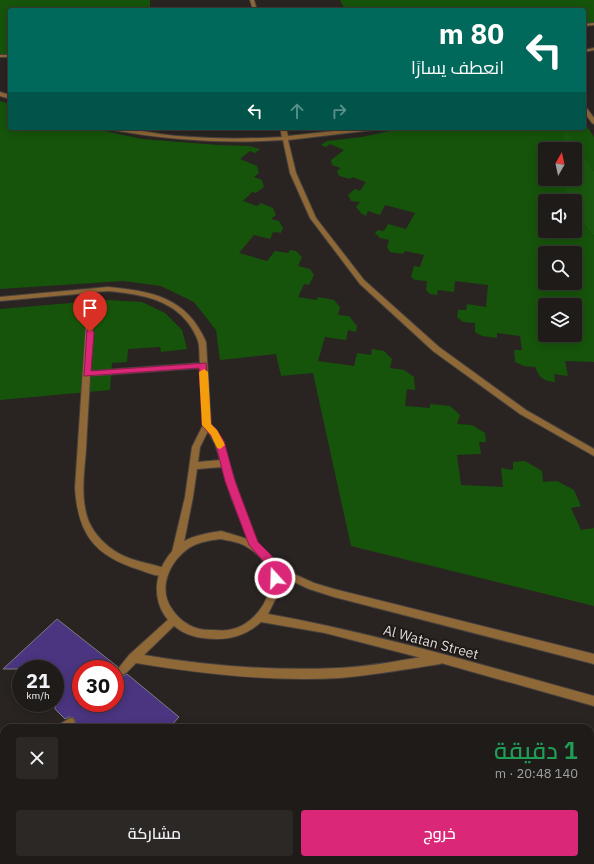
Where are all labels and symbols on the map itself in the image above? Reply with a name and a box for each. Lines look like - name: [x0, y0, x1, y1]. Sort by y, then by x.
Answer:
- north arrow: [538, 142, 582, 186]
- pin: [73, 291, 107, 332]
- position arrow: [254, 557, 296, 599]
- street label: Al Watan Street: [381, 621, 481, 663]
- speed limit sign: 30: [72, 660, 124, 712]

